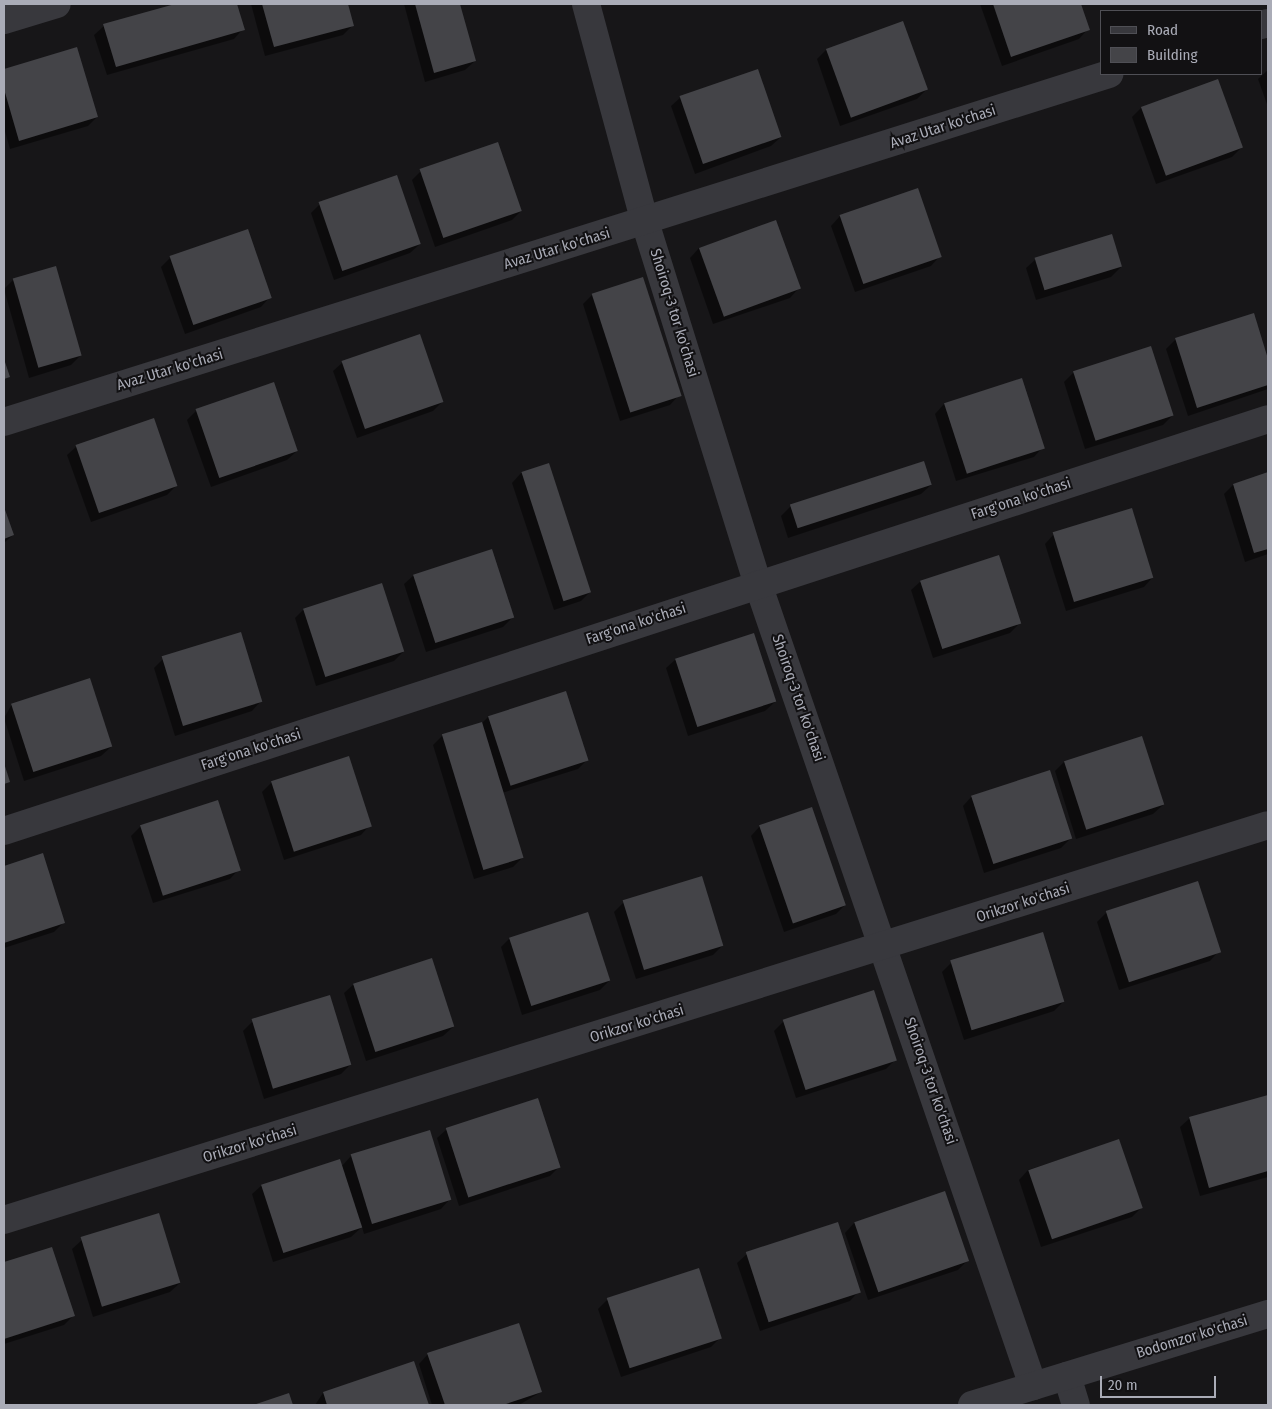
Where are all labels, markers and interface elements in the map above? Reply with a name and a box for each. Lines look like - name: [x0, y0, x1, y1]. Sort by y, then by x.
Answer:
- legend: [1100, 10, 1262, 75]
- text: Road: [1147, 21, 1178, 39]
- text: Building: [1147, 46, 1198, 64]
- street label: Avaz Utar ko'chasi: [888, 101, 998, 153]
- street label: Avaz Utar ko'chasi: [502, 224, 612, 274]
- street label: Shoiroq-3 tor ko'chasi: [646, 247, 702, 379]
- street label: Avaz Utar ko'chasi: [115, 345, 225, 395]
- street label: Farg'ona ko'chasi: [969, 474, 1073, 524]
- street label: Farg'ona ko'chasi: [584, 599, 688, 649]
- street label: Shoiroq-3 tor ko'chasi: [768, 632, 828, 764]
- street label: Farg'ona ko'chasi: [199, 725, 303, 775]
- street label: Orikzor ko'chasi: [974, 879, 1072, 927]
- street label: Orikzor ko'chasi: [588, 1001, 686, 1047]
- street label: Shoiroq-3 tor ko'chasi: [900, 1015, 960, 1147]
- street label: Orikzor ko'chasi: [201, 1121, 299, 1167]
- street label: Bodomzor ko'chasi: [1134, 1312, 1250, 1362]
- scale bar: [1102, 1366, 1218, 1398]
- text: 20 m: [1108, 1376, 1138, 1394]

